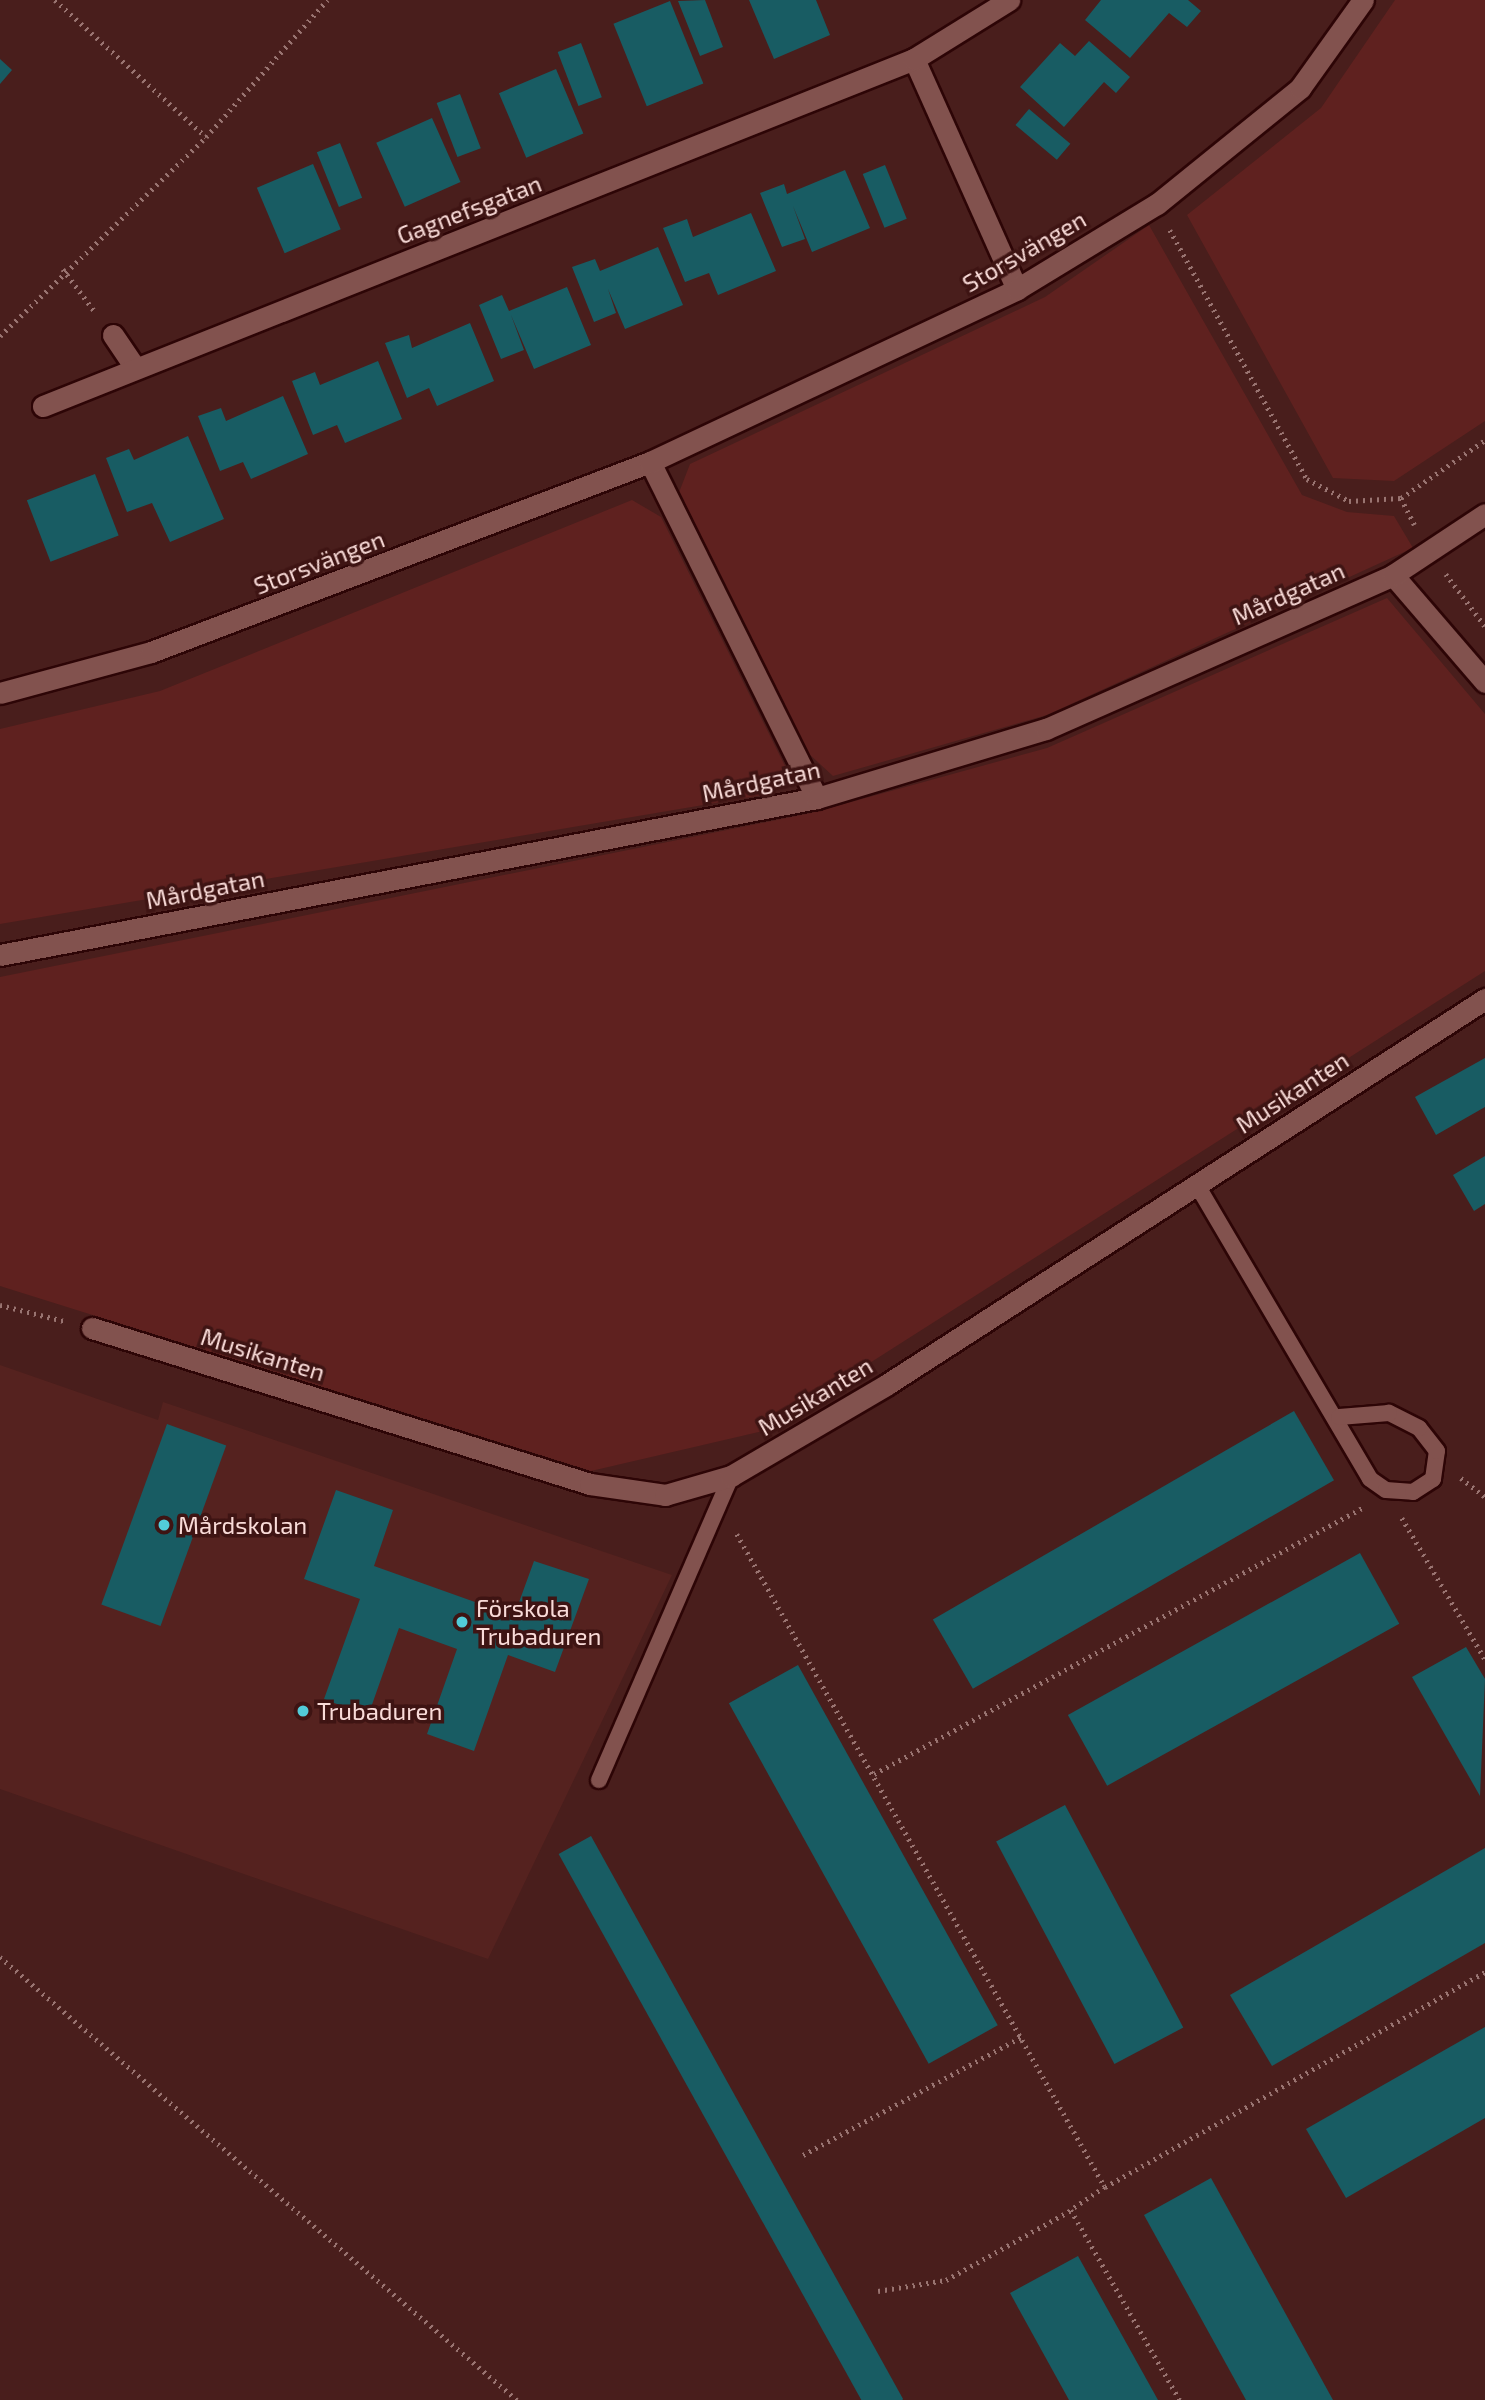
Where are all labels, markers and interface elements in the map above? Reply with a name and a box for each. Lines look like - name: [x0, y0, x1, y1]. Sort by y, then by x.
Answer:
- street label: Gagnefsgatan: [393, 168, 545, 250]
- street label: Storsvängen: [957, 204, 1091, 298]
- street label: Storsvängen: [250, 524, 388, 600]
- street label: Mårdgatan: [1227, 555, 1349, 631]
- street label: Mårdgatan: [699, 754, 823, 808]
- street label: Mårdgatan: [143, 863, 267, 915]
- street label: Musikanten: [1230, 1045, 1354, 1139]
- street label: Musikanten: [197, 1321, 329, 1387]
- street label: Musikanten: [753, 1351, 877, 1441]
- place label: Mårdskolan: [178, 1511, 307, 1539]
- marker: Mårdskolan: [156, 1517, 172, 1533]
- place label: Förskola Trubaduren: [476, 1594, 601, 1650]
- marker: Förskola Trubaduren: [454, 1614, 470, 1630]
- place label: Trubaduren: [317, 1697, 442, 1725]
- marker: Trubaduren: [295, 1703, 311, 1719]

